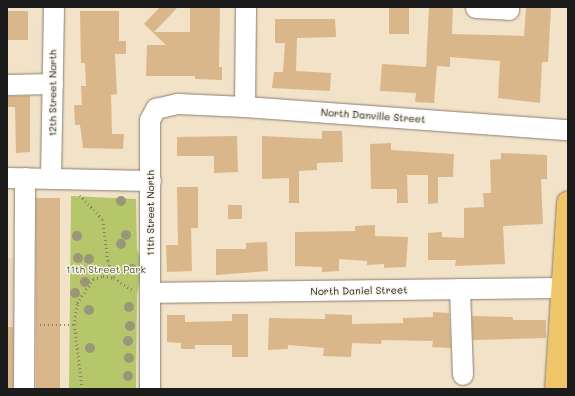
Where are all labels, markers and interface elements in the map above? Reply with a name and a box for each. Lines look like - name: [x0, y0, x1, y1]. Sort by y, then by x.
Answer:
- street label: 12th Street North: [47, 50, 59, 136]
- street label: North Danville Street: [320, 106, 426, 126]
- street label: 11th Street North: [145, 170, 157, 256]
- park label: 11th Street Park: [66, 264, 146, 276]
- street label: North Daniel Street: [310, 284, 408, 298]

